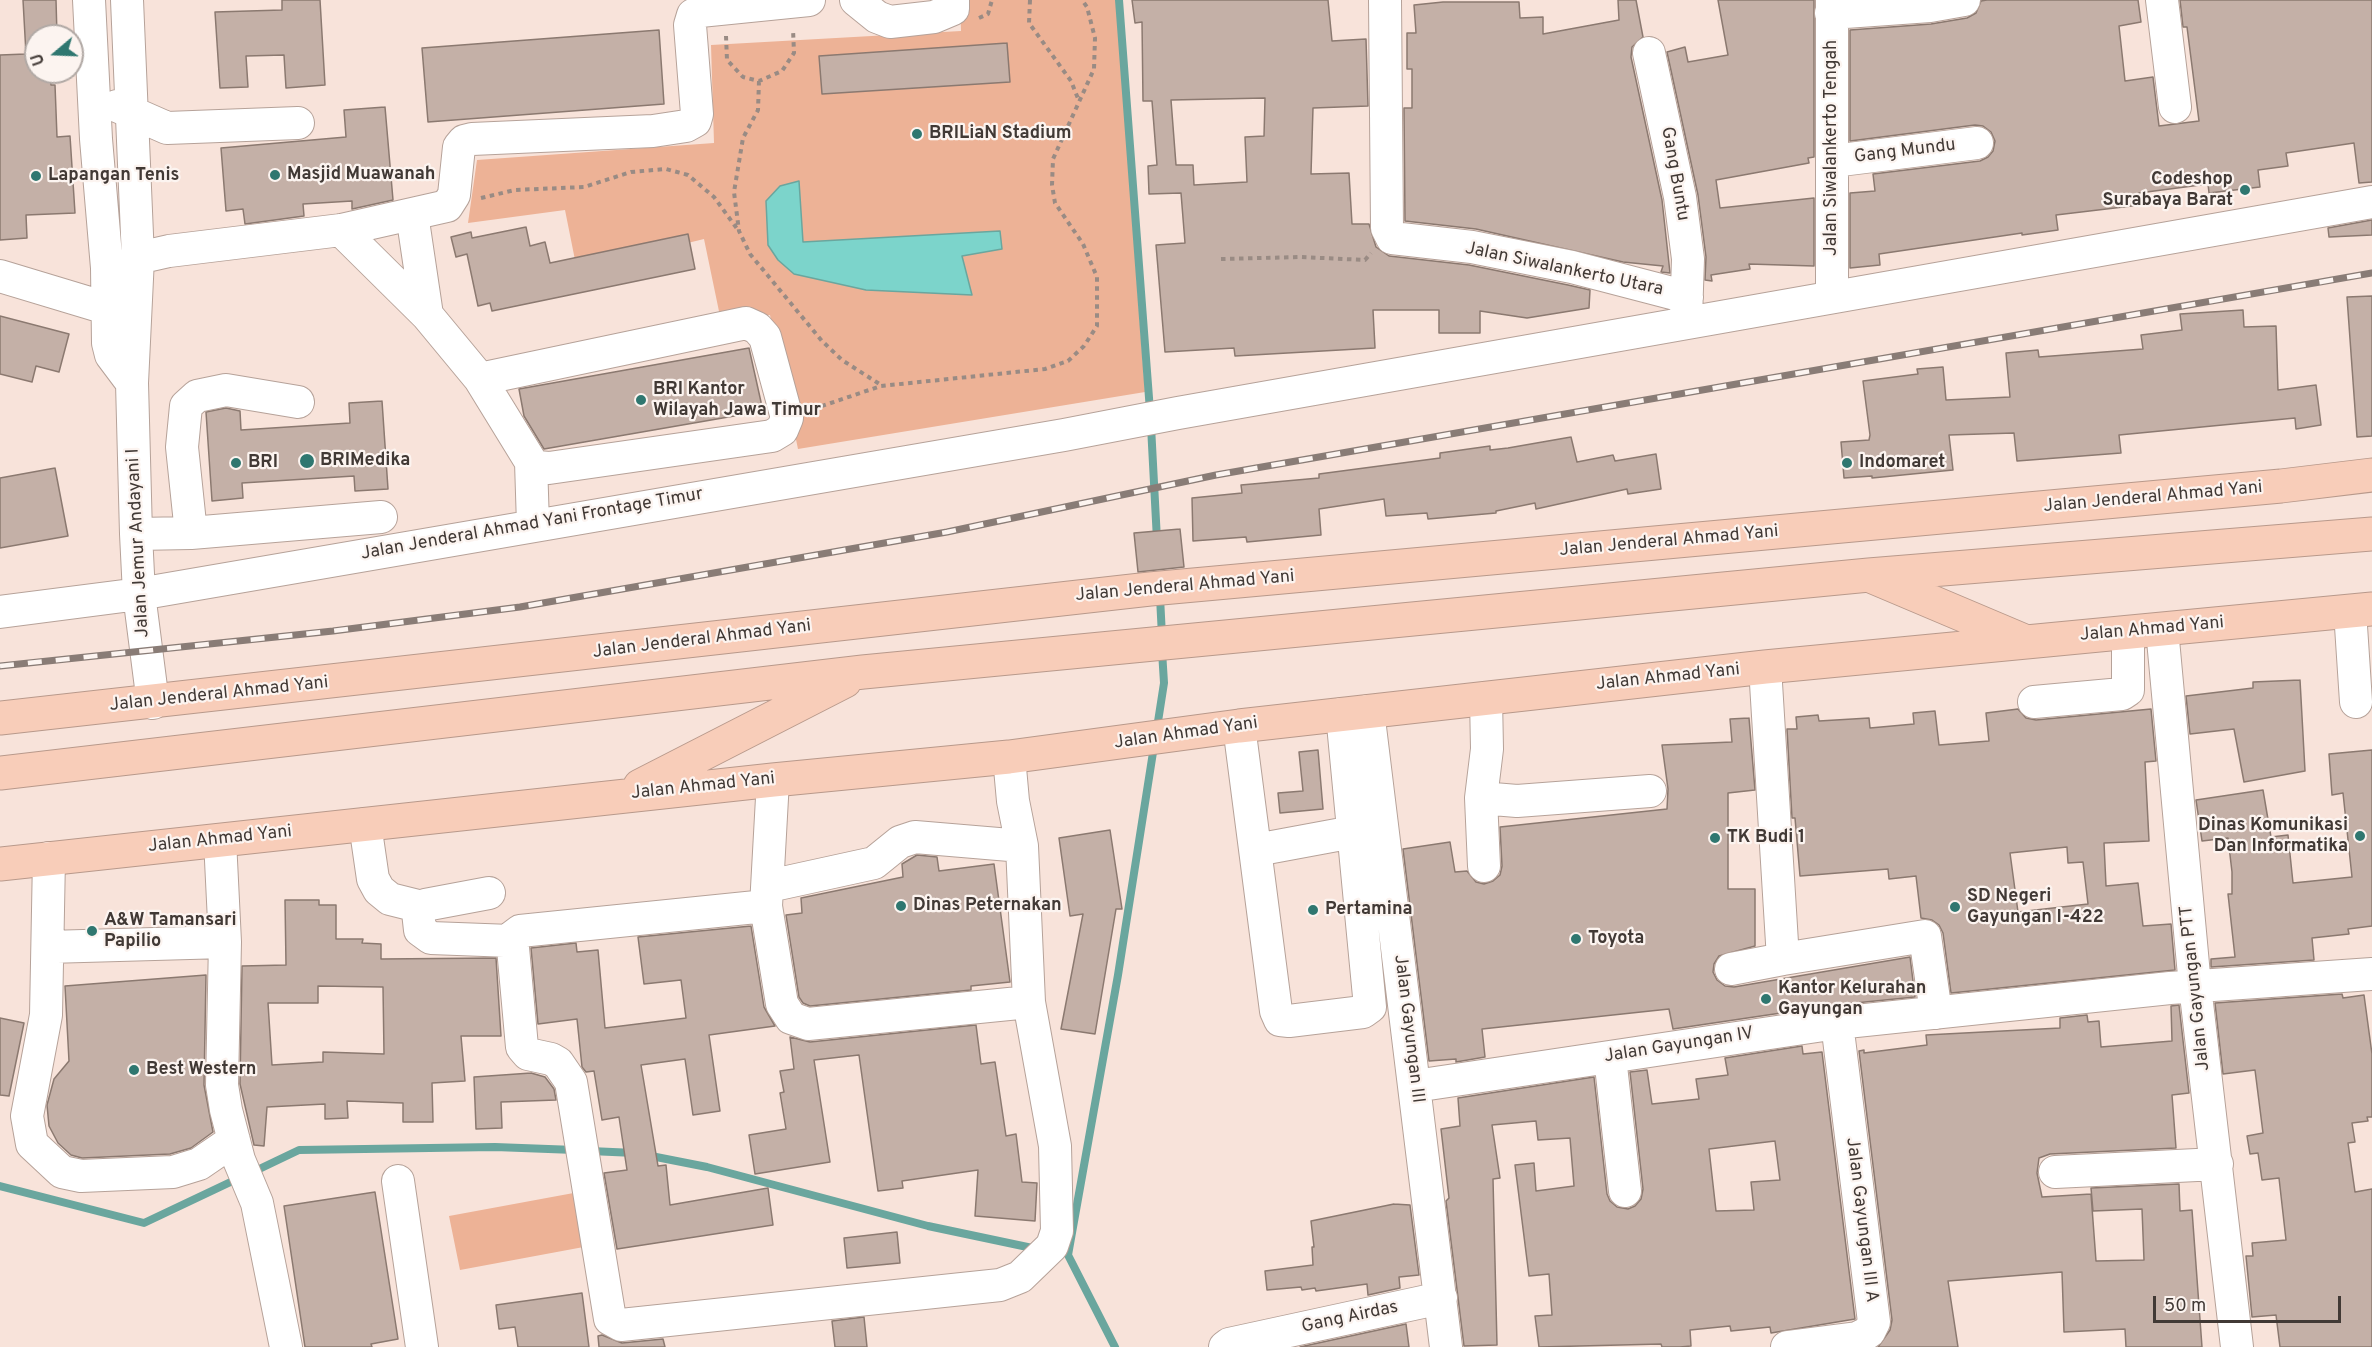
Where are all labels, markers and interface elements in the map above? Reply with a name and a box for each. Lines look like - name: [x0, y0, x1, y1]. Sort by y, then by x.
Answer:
- north arrow: [24, 24, 84, 84]
- street label: Jalan Siwalankerto Tengah: [1821, 40, 1843, 256]
- text: U: [28, 51, 50, 68]
- place label: BRILiaN Stadium: [929, 123, 1072, 145]
- street label: Gang Buntu: [1655, 125, 1693, 223]
- marker: BRILiaN Stadium: [910, 127, 924, 141]
- street label: Gang Mundu: [1853, 135, 1957, 169]
- place label: Masjid Muawanah: [287, 164, 436, 186]
- place label: Lapangan Tenis: [48, 165, 179, 187]
- marker: Masjid Muawanah: [268, 168, 282, 182]
- marker: Lapangan Tenis: [29, 169, 43, 183]
- place label: Codeshop Surabaya Barat: [2102, 169, 2233, 212]
- marker: Codeshop Surabaya Barat: [2238, 183, 2252, 197]
- street label: Jalan Siwalankerto Utara: [1463, 238, 1665, 302]
- place label: BRI Kantor Wilayah Jawa Timur: [653, 379, 821, 422]
- marker: BRI Kantor Wilayah Jawa Timur: [634, 393, 648, 407]
- street label: Jalan Jemur Andayani I: [123, 448, 155, 638]
- place label: BRIMedika: [320, 450, 410, 472]
- place label: BRI: [248, 452, 278, 474]
- marker: BRIMedika: [298, 452, 316, 470]
- place label: Indomaret: [1859, 452, 1945, 474]
- marker: BRI: [229, 456, 243, 470]
- marker: Indomaret: [1840, 456, 1854, 470]
- street label: Jalan Jenderal Ahmad Yani: [2043, 478, 2263, 518]
- street label: Jalan Jenderal Ahmad Yani Frontage Timur: [359, 484, 705, 566]
- street label: Jalan Jenderal Ahmad Yani: [1559, 522, 1779, 562]
- street label: Jalan Jenderal Ahmad Yani: [1075, 567, 1295, 607]
- street label: Jalan Ahmad Yani: [2079, 613, 2225, 647]
- street label: Jalan Jenderal Ahmad Yani: [592, 616, 812, 664]
- street label: Jalan Ahmad Yani: [1595, 660, 1741, 696]
- street label: Jalan Jenderal Ahmad Yani: [109, 673, 329, 717]
- street label: Jalan Ahmad Yani: [1113, 713, 1259, 755]
- street label: Jalan Ahmad Yani: [630, 769, 776, 805]
- place label: Dinas Komunikasi Dan Informatika: [2198, 815, 2348, 858]
- street label: Jalan Ahmad Yani: [147, 822, 293, 858]
- place label: TK Budi 1: [1727, 827, 1805, 849]
- marker: Dinas Komunikasi Dan Informatika: [2353, 829, 2367, 843]
- marker: TK Budi 1: [1708, 831, 1722, 845]
- place label: SD Negeri Gayungan I-422: [1967, 886, 2104, 928]
- place label: Dinas Peternakan: [913, 895, 1062, 917]
- marker: Dinas Peternakan: [894, 899, 908, 913]
- place label: Pertamina: [1325, 899, 1413, 921]
- marker: SD Negeri Gayungan I-422: [1948, 900, 1962, 914]
- marker: Pertamina: [1306, 903, 1320, 917]
- street label: Jalan Gayungan PTT: [2177, 904, 2215, 1072]
- place label: A&W Tamansari Papilio: [104, 910, 237, 952]
- marker: A&W Tamansari Papilio: [85, 924, 99, 938]
- place label: Toyota: [1588, 928, 1644, 950]
- marker: Toyota: [1569, 932, 1583, 946]
- street label: Jalan Gayungan III: [1388, 953, 1428, 1105]
- place label: Kantor Kelurahan Gayungan: [1778, 978, 1926, 1020]
- marker: Kantor Kelurahan Gayungan: [1759, 992, 1773, 1006]
- street label: Jalan Gayungan IV: [1603, 1024, 1755, 1068]
- place label: Best Western: [146, 1059, 256, 1081]
- marker: Best Western: [127, 1063, 141, 1077]
- street label: Jalan Gayungan III A: [1840, 1136, 1882, 1304]
- scale bar: [2156, 1284, 2344, 1322]
- text: 50 m: [2164, 1295, 2206, 1318]
- street label: Gang Airdas: [1300, 1297, 1400, 1339]

